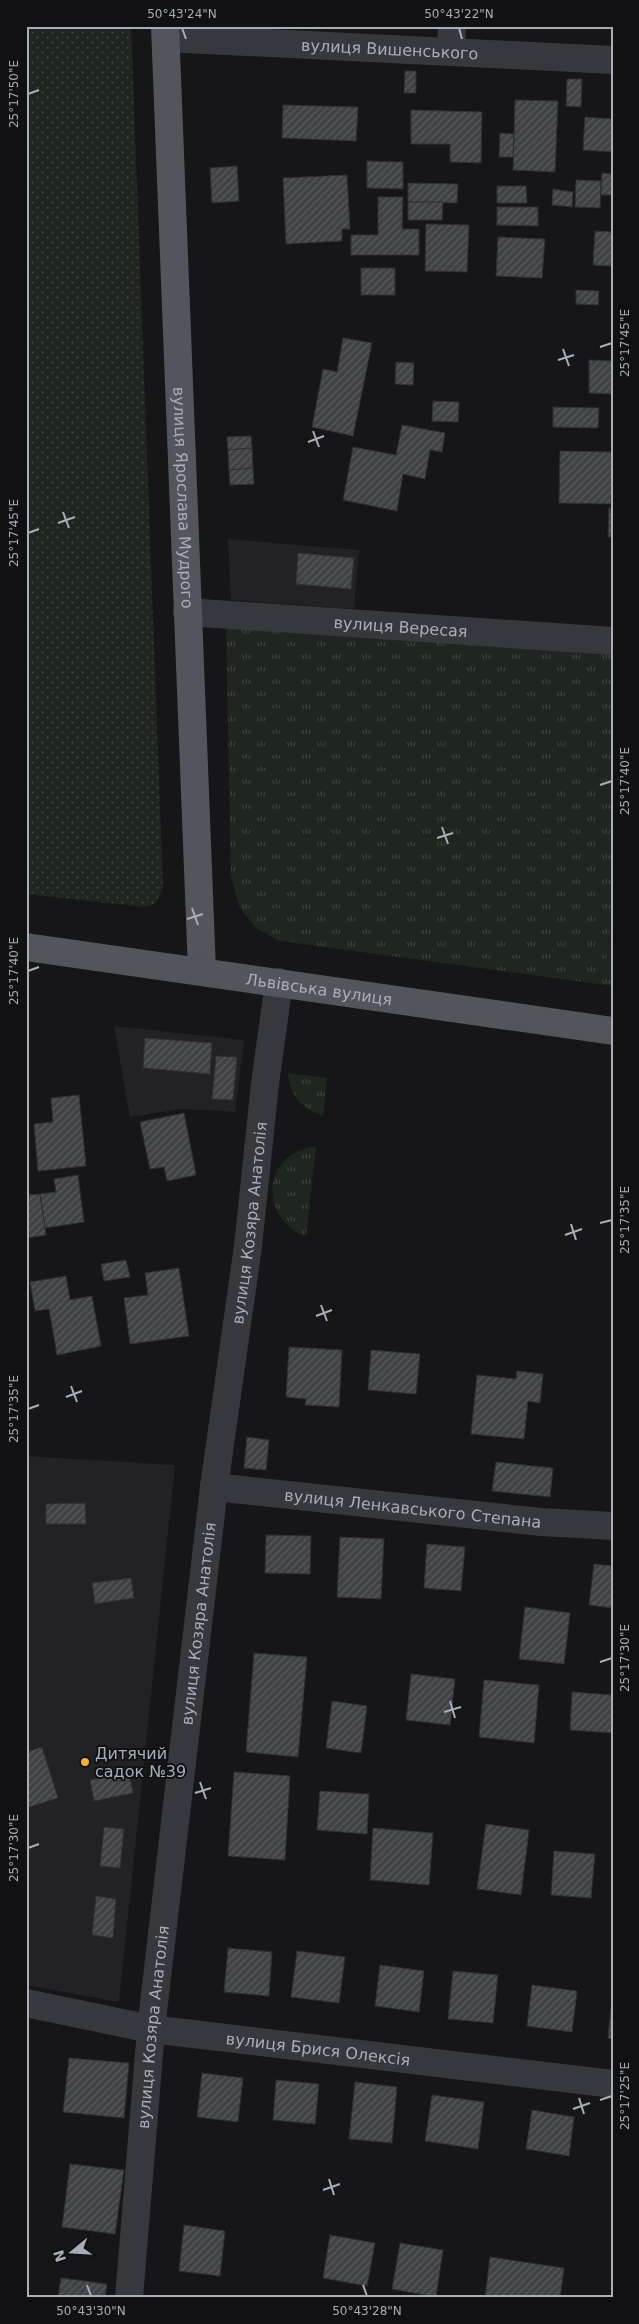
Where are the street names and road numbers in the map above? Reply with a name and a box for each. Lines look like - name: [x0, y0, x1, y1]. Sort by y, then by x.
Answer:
- street label: вулиця Вишенського: [301, 36, 479, 63]
- street label: вулиця Ярослава Мудрого: [169, 386, 197, 609]
- street label: вулиця Вересая: [333, 613, 468, 641]
- street label: Львівська вулиця: [245, 970, 393, 1009]
- street label: вулиця Козяра Анатолія: [228, 1121, 271, 1326]
- street label: вулиця Ленкавського Степана: [283, 1486, 542, 1532]
- street label: вулиця Козяра Анатолія: [177, 1521, 220, 1726]
- street label: вулиця Козяра Анатолія: [134, 1924, 173, 2129]
- street label: вулиця Брися Олексія: [225, 2029, 411, 2070]

